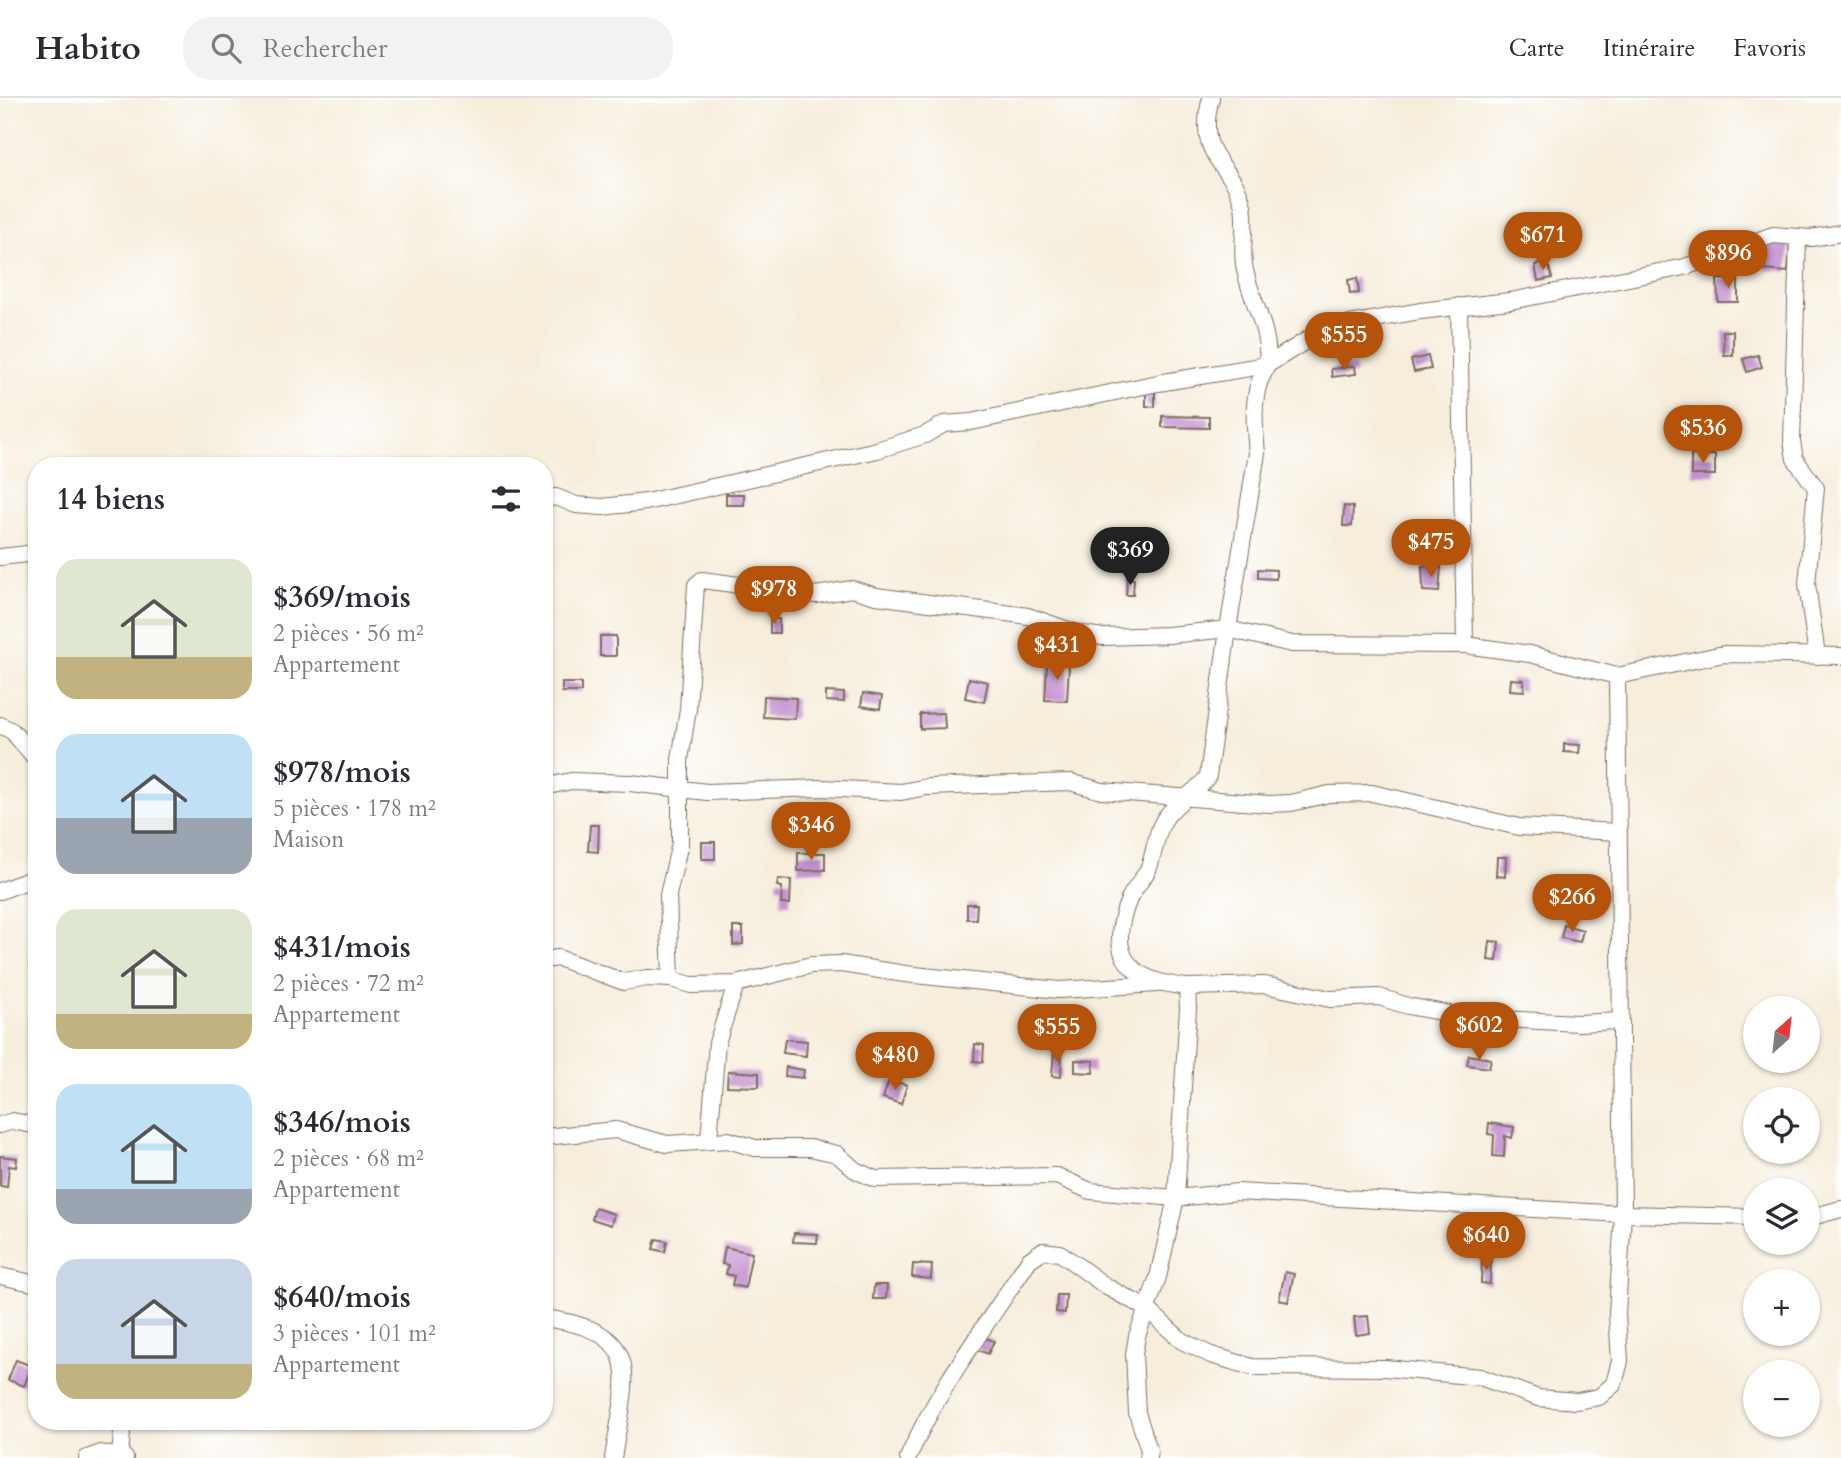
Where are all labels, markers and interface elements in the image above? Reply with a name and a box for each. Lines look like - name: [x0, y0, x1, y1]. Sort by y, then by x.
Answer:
- search box: [183, 17, 673, 80]
- text: Habito: [35, 26, 141, 71]
- icon: search: [207, 29, 245, 67]
- text: Rechercher: [263, 31, 387, 66]
- text: Carte: [1509, 32, 1565, 65]
- text: Itinéraire: [1603, 32, 1695, 65]
- text: Favoris: [1733, 32, 1806, 65]
- pin: $671: [1502, 212, 1584, 272]
- text: $671: [1519, 219, 1567, 250]
- pin: $896: [1687, 230, 1769, 290]
- text: $896: [1704, 237, 1752, 268]
- pin: $555: [1303, 313, 1385, 372]
- text: $555: [1320, 319, 1368, 350]
- pin: $536: [1662, 406, 1744, 465]
- text: $536: [1679, 412, 1727, 443]
- text: 14 biens: [56, 479, 165, 520]
- icon: filters: [487, 480, 525, 518]
- pin: $475: [1390, 519, 1472, 579]
- text: $475: [1407, 526, 1455, 557]
- pin: $369: [1089, 528, 1171, 587]
- text: $369: [1106, 534, 1154, 565]
- pin: $978: [733, 566, 815, 626]
- text: $978: [750, 573, 798, 604]
- text: $369/mois: [273, 577, 411, 618]
- icon: home: [112, 587, 196, 671]
- text: 2 pièces · 56 m²: [273, 618, 424, 649]
- pin: $431: [1016, 622, 1098, 682]
- text: $431: [1033, 629, 1081, 660]
- text: Appartement: [273, 649, 400, 680]
- text: $978/mois: [273, 752, 411, 793]
- icon: home: [112, 762, 196, 846]
- text: 5 pièces · 178 m²: [273, 793, 436, 824]
- pin: $346: [770, 802, 852, 862]
- text: $346: [787, 809, 835, 840]
- text: Maison: [273, 824, 344, 855]
- pin: $266: [1531, 874, 1613, 934]
- text: $266: [1548, 881, 1596, 912]
- text: $431/mois: [273, 927, 411, 968]
- icon: home: [112, 937, 196, 1021]
- text: 2 pièces · 72 m²: [273, 968, 424, 999]
- north arrow: [1743, 996, 1820, 1073]
- map controls: [1743, 996, 1820, 1437]
- text: Appartement: [273, 999, 400, 1030]
- pin: $602: [1438, 1002, 1520, 1062]
- pin: $555: [1016, 1004, 1098, 1064]
- text: $602: [1455, 1009, 1503, 1040]
- text: $555: [1033, 1011, 1081, 1042]
- pin: $480: [854, 1032, 936, 1092]
- text: $480: [871, 1039, 919, 1070]
- button: locate: [1743, 1087, 1820, 1164]
- text: $346/mois: [273, 1102, 411, 1143]
- icon: home: [112, 1112, 196, 1196]
- text: 2 pièces · 68 m²: [273, 1143, 424, 1174]
- text: Appartement: [273, 1174, 400, 1205]
- button: layers: [1743, 1178, 1820, 1255]
- pin: $640: [1445, 1212, 1527, 1272]
- text: $640: [1462, 1219, 1510, 1250]
- button: +: [1743, 1269, 1820, 1346]
- text: $640/mois: [273, 1277, 411, 1318]
- icon: home: [112, 1287, 196, 1371]
- text: 3 pièces · 101 m²: [273, 1318, 436, 1349]
- text: Appartement: [273, 1349, 400, 1380]
- button: −: [1743, 1360, 1820, 1437]

